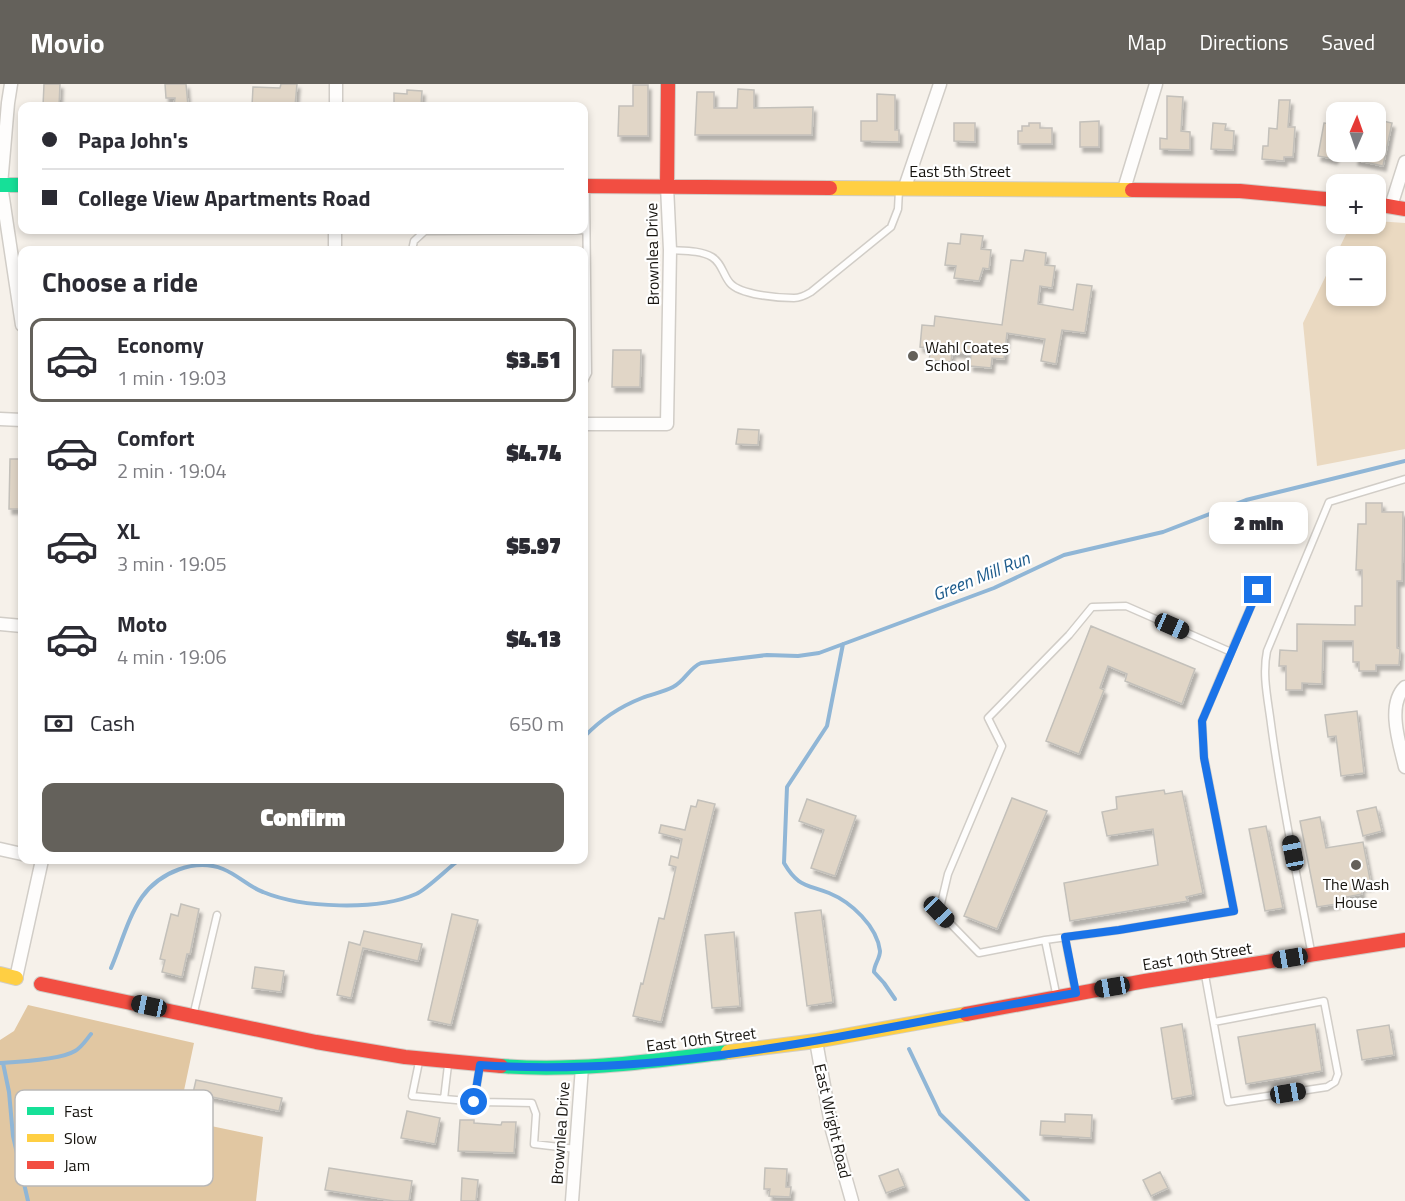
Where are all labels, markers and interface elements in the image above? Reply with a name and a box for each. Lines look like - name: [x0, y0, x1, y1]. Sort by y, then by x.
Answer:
- text: Movio: [30, 21, 105, 64]
- text: Map: [1127, 26, 1167, 58]
- text: Directions: [1200, 26, 1289, 58]
- text: Saved: [1322, 26, 1375, 58]
- north arrow: [1326, 102, 1386, 162]
- map controls: [1326, 102, 1386, 306]
- text: Papa John's: [78, 123, 188, 157]
- street label: East 5th Street: [909, 159, 1011, 183]
- button: +: [1326, 174, 1386, 234]
- text: College View Apartments Road: [78, 181, 371, 215]
- street label: Brownlea Drive: [639, 202, 665, 306]
- button: −: [1326, 246, 1386, 306]
- text: Choose a ride: [42, 261, 198, 302]
- text: Economy: [117, 328, 204, 362]
- icon: car: [45, 333, 99, 387]
- place label: Wahl Coates School: [925, 335, 1009, 377]
- text: $3.51: [506, 343, 561, 377]
- marker: Wahl Coates School: [906, 349, 920, 363]
- text: 1 min · 19:03: [117, 362, 227, 393]
- text: Comfort: [117, 421, 195, 455]
- icon: car: [45, 426, 99, 480]
- text: $4.74: [506, 436, 561, 470]
- text: 2 min · 19:04: [117, 455, 227, 486]
- callout: 2 min: [1208, 503, 1308, 545]
- text: 2 min: [1234, 507, 1283, 538]
- text: XL: [117, 514, 140, 548]
- icon: car: [45, 519, 99, 573]
- text: $5.97: [506, 529, 561, 563]
- water label: Green Mill Run: [928, 544, 1035, 608]
- text: 3 min · 19:05: [117, 548, 227, 579]
- route end: [1244, 576, 1271, 603]
- text: Moto: [117, 607, 167, 641]
- car: [1152, 610, 1192, 642]
- icon: car: [45, 612, 99, 666]
- text: $4.13: [506, 622, 561, 656]
- text: 4 min · 19:06: [117, 641, 227, 672]
- text: Cash: [90, 706, 135, 740]
- icon: cash: [42, 707, 75, 740]
- text: 650 m: [509, 708, 564, 739]
- button: Confirm: [42, 783, 564, 852]
- car: [1281, 834, 1305, 872]
- marker: The Wash House: [1349, 858, 1363, 872]
- place label: The Wash House: [1323, 872, 1389, 914]
- car: [920, 893, 958, 931]
- street label: East 10th Street: [1141, 935, 1254, 976]
- car: [1271, 946, 1309, 970]
- car: [1093, 975, 1131, 999]
- car: [130, 993, 168, 1019]
- street label: East 10th Street: [645, 1020, 758, 1058]
- street label: East Wright Road: [808, 1061, 858, 1181]
- street label: Brownlea Drive: [544, 1081, 576, 1185]
- car: [1269, 1081, 1307, 1105]
- route start: [460, 1088, 487, 1115]
- legend: [15, 1090, 213, 1186]
- text: Fast: [64, 1099, 93, 1123]
- text: Slow: [64, 1126, 97, 1150]
- text: Jam: [64, 1153, 90, 1177]

